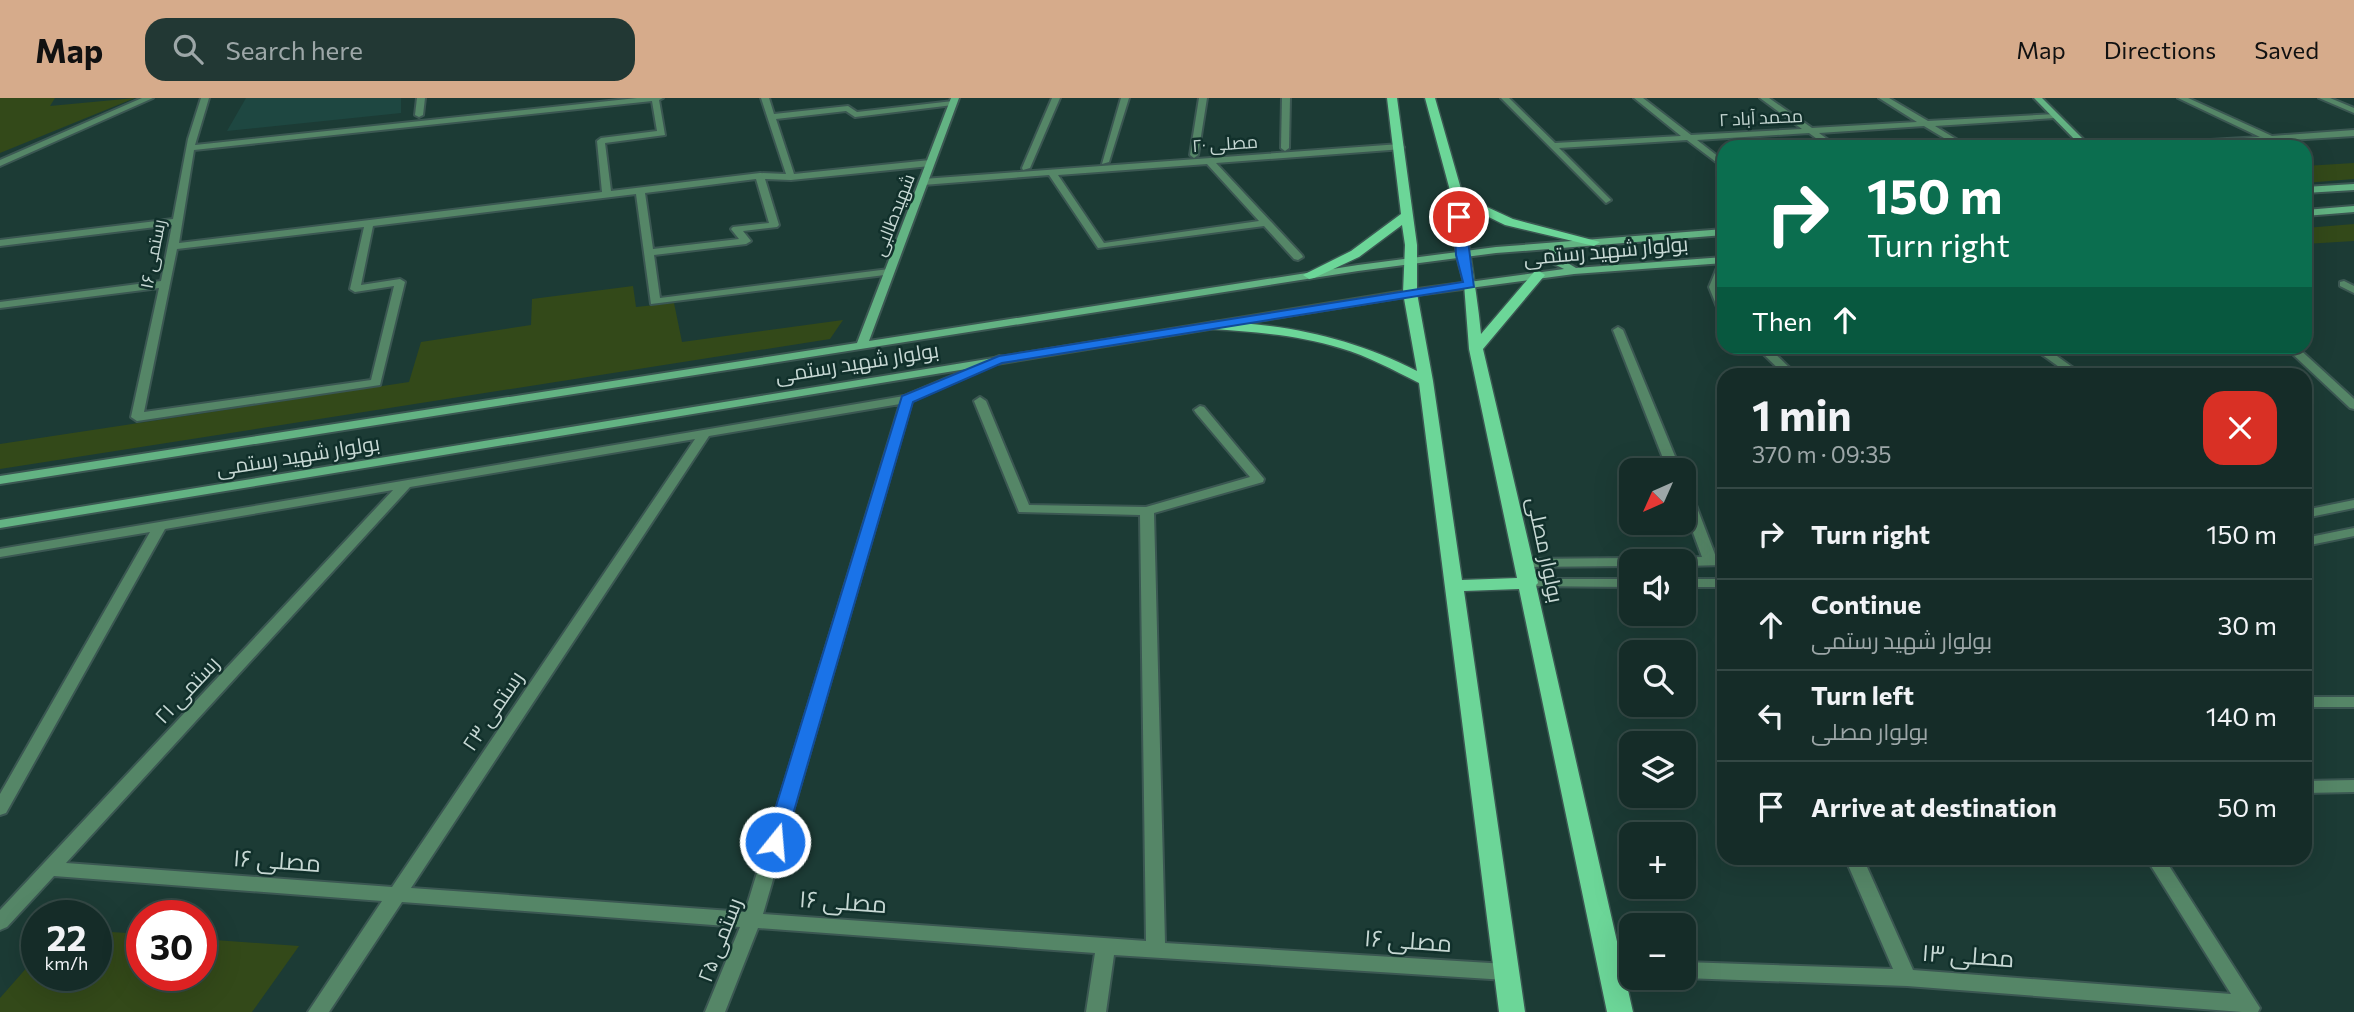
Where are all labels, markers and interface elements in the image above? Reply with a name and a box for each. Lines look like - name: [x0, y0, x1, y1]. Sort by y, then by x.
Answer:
- search box: [145, 18, 635, 81]
- text: Map: [35, 29, 103, 70]
- icon: search: [169, 30, 207, 68]
- text: Search here: [225, 34, 363, 65]
- text: Map: [2016, 35, 2066, 64]
- text: Directions: [2104, 35, 2216, 64]
- text: Saved: [2254, 35, 2319, 64]
- street label: محمد آباد ۲: [1718, 104, 1804, 130]
- street label: مصلی ۲۰: [1191, 130, 1259, 157]
- text: 150 m: [1867, 164, 2002, 224]
- icon: right: [1752, 168, 1843, 259]
- street label: شهیدطالبی: [867, 170, 920, 259]
- pin: [1429, 187, 1489, 247]
- icon: arrive: [1440, 198, 1478, 236]
- street label: رستمی ۱۶: [134, 217, 171, 291]
- text: Turn right: [1867, 224, 2010, 264]
- street label: بولوار شهید رستمی: [1522, 230, 1689, 271]
- icon: ahead: [1826, 301, 1864, 339]
- text: Then: [1752, 305, 1812, 336]
- street label: بولوار شهید رستمی: [773, 336, 941, 389]
- text: 1 min: [1752, 388, 1852, 440]
- button: close: [2203, 391, 2277, 465]
- street label: بولوار شهید رستمی: [214, 429, 382, 482]
- text: 370 m · 09:35: [1752, 440, 1892, 468]
- north arrow: [1619, 458, 1696, 536]
- map controls: [1619, 458, 1696, 990]
- street label: بولوار مصلی: [1521, 495, 1570, 605]
- icon: right: [1752, 515, 1790, 553]
- text: Turn right: [1811, 518, 1930, 549]
- text: 150 m: [2206, 518, 2277, 549]
- button: sound: [1619, 549, 1696, 626]
- text: Continue: [1811, 588, 1921, 619]
- icon: ahead: [1752, 606, 1790, 644]
- text: 30 m: [2218, 609, 2277, 640]
- text: بولوار شهید رستمی: [1811, 626, 1992, 654]
- button: search: [1619, 640, 1696, 717]
- street label: رستمی ۲۱: [148, 650, 225, 729]
- street label: رستمی ۲۳: [456, 665, 529, 756]
- text: Turn left: [1811, 679, 1914, 710]
- icon: left: [1752, 697, 1790, 735]
- text: 140 m: [2206, 700, 2277, 731]
- text: بولوار مصلی: [1811, 717, 1928, 745]
- button: layers: [1619, 731, 1696, 808]
- icon: arrive: [1752, 788, 1790, 826]
- text: Arrive at destination: [1811, 791, 2057, 822]
- text: 50 m: [2217, 791, 2277, 822]
- position arrow: [738, 805, 812, 879]
- button: +: [1619, 822, 1696, 899]
- street label: مصلی ۱۶: [232, 842, 322, 878]
- street label: مصلی ۱۶: [798, 883, 888, 919]
- street label: رستمی ۲۵: [691, 894, 748, 986]
- speed limit sign: 30: [126, 900, 217, 991]
- button: −: [1619, 913, 1696, 990]
- text: 22: [47, 915, 86, 958]
- street label: مصلی ۱۶: [1363, 922, 1453, 958]
- street label: مصلی ۱۳: [1921, 937, 2015, 973]
- text: km/h: [45, 952, 88, 974]

